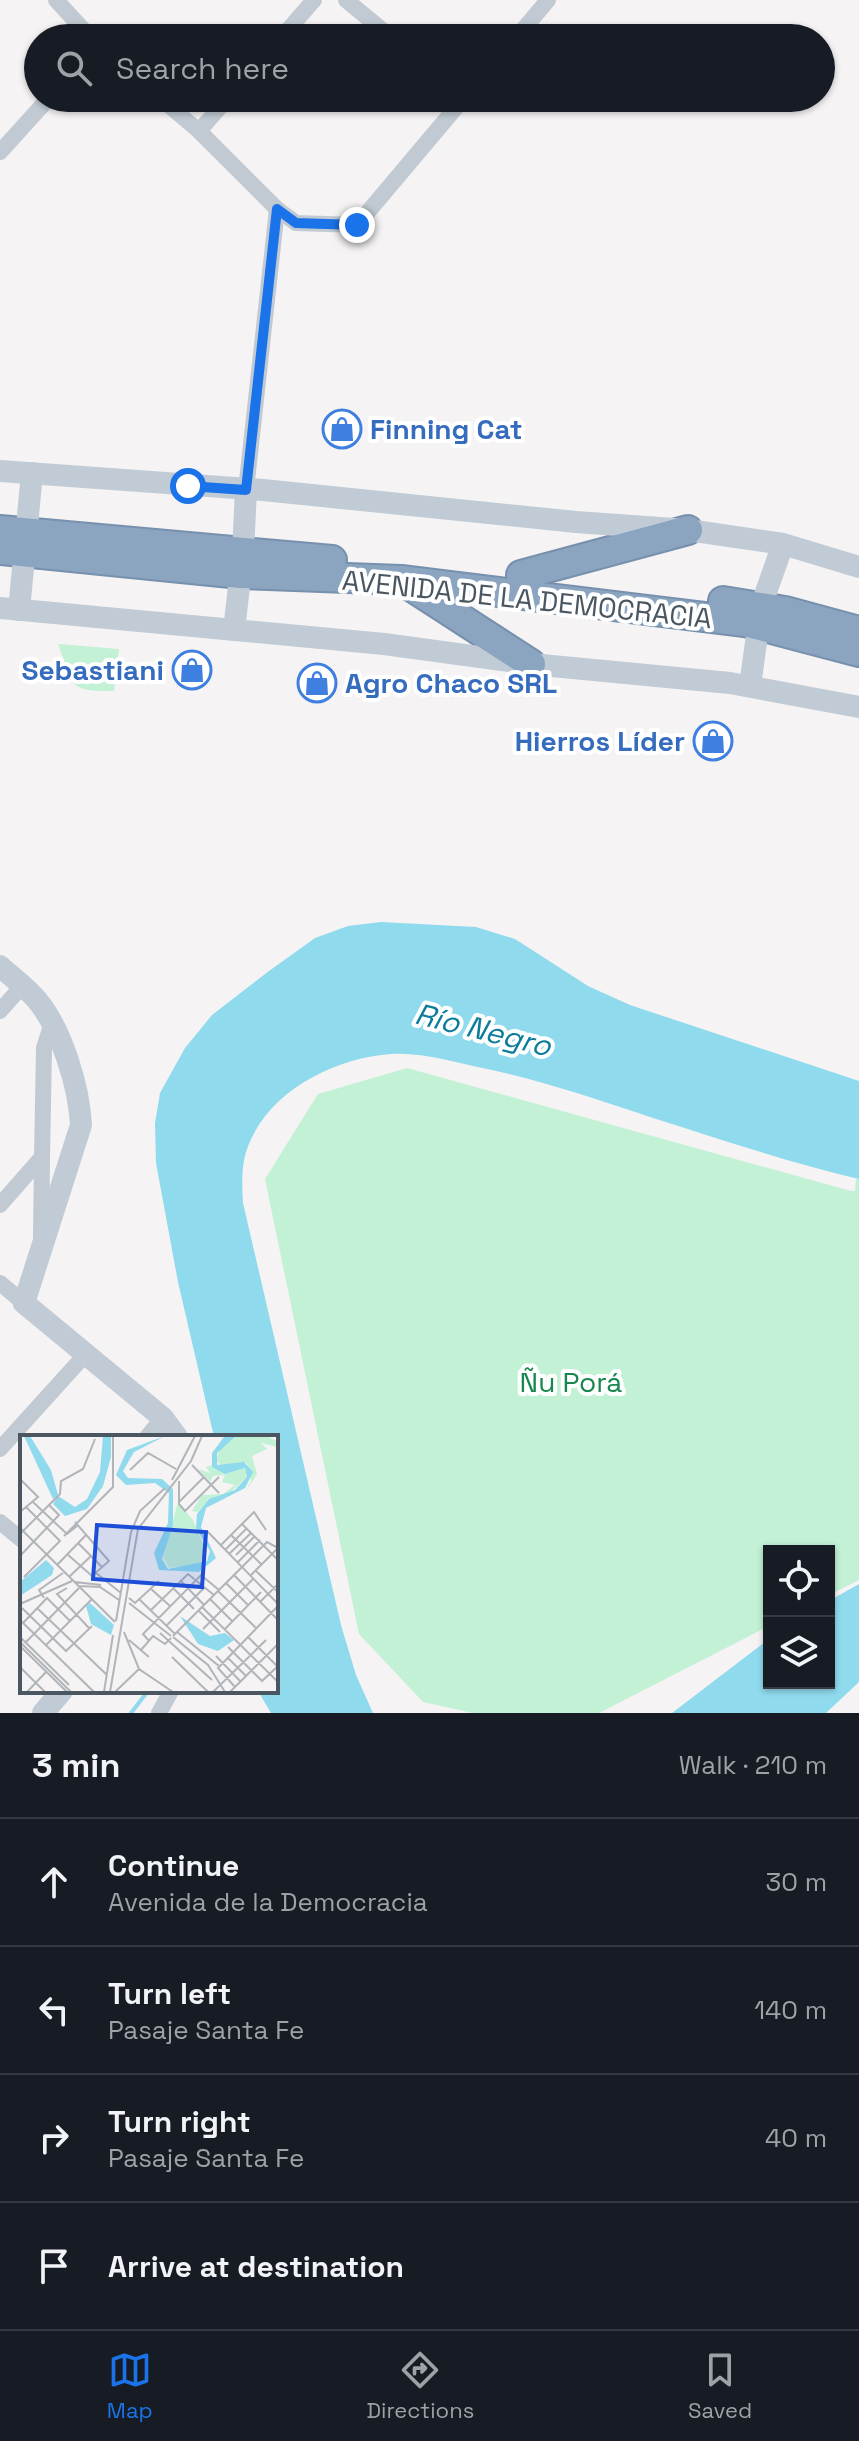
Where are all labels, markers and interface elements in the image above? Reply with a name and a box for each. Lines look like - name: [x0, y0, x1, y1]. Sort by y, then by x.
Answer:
- search box: [24, 24, 835, 112]
- icon: search: [52, 46, 96, 90]
- text: Search here: [116, 49, 289, 88]
- route end: [339, 207, 375, 243]
- shop icon: Finning Cat: [321, 408, 363, 450]
- place label: Finning Cat: [370, 411, 523, 447]
- route start: [170, 468, 206, 504]
- street label: AVENIDA DE LA DEMOCRACIA: [340, 562, 714, 636]
- shop icon: Sebastiani: [171, 649, 213, 691]
- place label: Sebastiani: [21, 652, 164, 688]
- shop icon: Agro Chaco SRL: [296, 662, 338, 704]
- place label: Agro Chaco SRL: [345, 665, 557, 701]
- shop icon: Hierros Líder: [692, 720, 734, 762]
- place label: Hierros Líder: [515, 723, 685, 759]
- water label: Río Negro: [411, 994, 557, 1066]
- park label: Ñu Porá: [520, 1364, 622, 1400]
- inset map: [20, 1435, 278, 1693]
- map controls: [763, 1545, 835, 1689]
- button: locate: [763, 1545, 835, 1617]
- button: layers: [763, 1617, 835, 1689]
- text: 3 min: [32, 1744, 120, 1787]
- text: Walk · 210 m: [679, 1748, 827, 1782]
- text: Continue: [108, 1846, 239, 1885]
- icon: ahead: [32, 1860, 76, 1904]
- text: 30 m: [766, 1865, 827, 1899]
- text: Avenida de la Democracia: [108, 1885, 428, 1919]
- text: Turn left: [108, 1974, 231, 2013]
- icon: left: [32, 1988, 76, 2032]
- text: 140 m: [754, 1993, 827, 2027]
- text: Pasaje Santa Fe: [108, 2013, 304, 2047]
- text: Turn right: [108, 2102, 251, 2141]
- icon: right: [32, 2116, 76, 2160]
- text: 40 m: [765, 2121, 827, 2155]
- text: Pasaje Santa Fe: [108, 2141, 304, 2175]
- icon: arrive: [32, 2244, 76, 2288]
- text: Arrive at destination: [108, 2247, 404, 2286]
- tab: Map: [107, 2348, 153, 2424]
- tab: Directions: [366, 2348, 474, 2424]
- tab: Saved: [688, 2348, 752, 2424]

